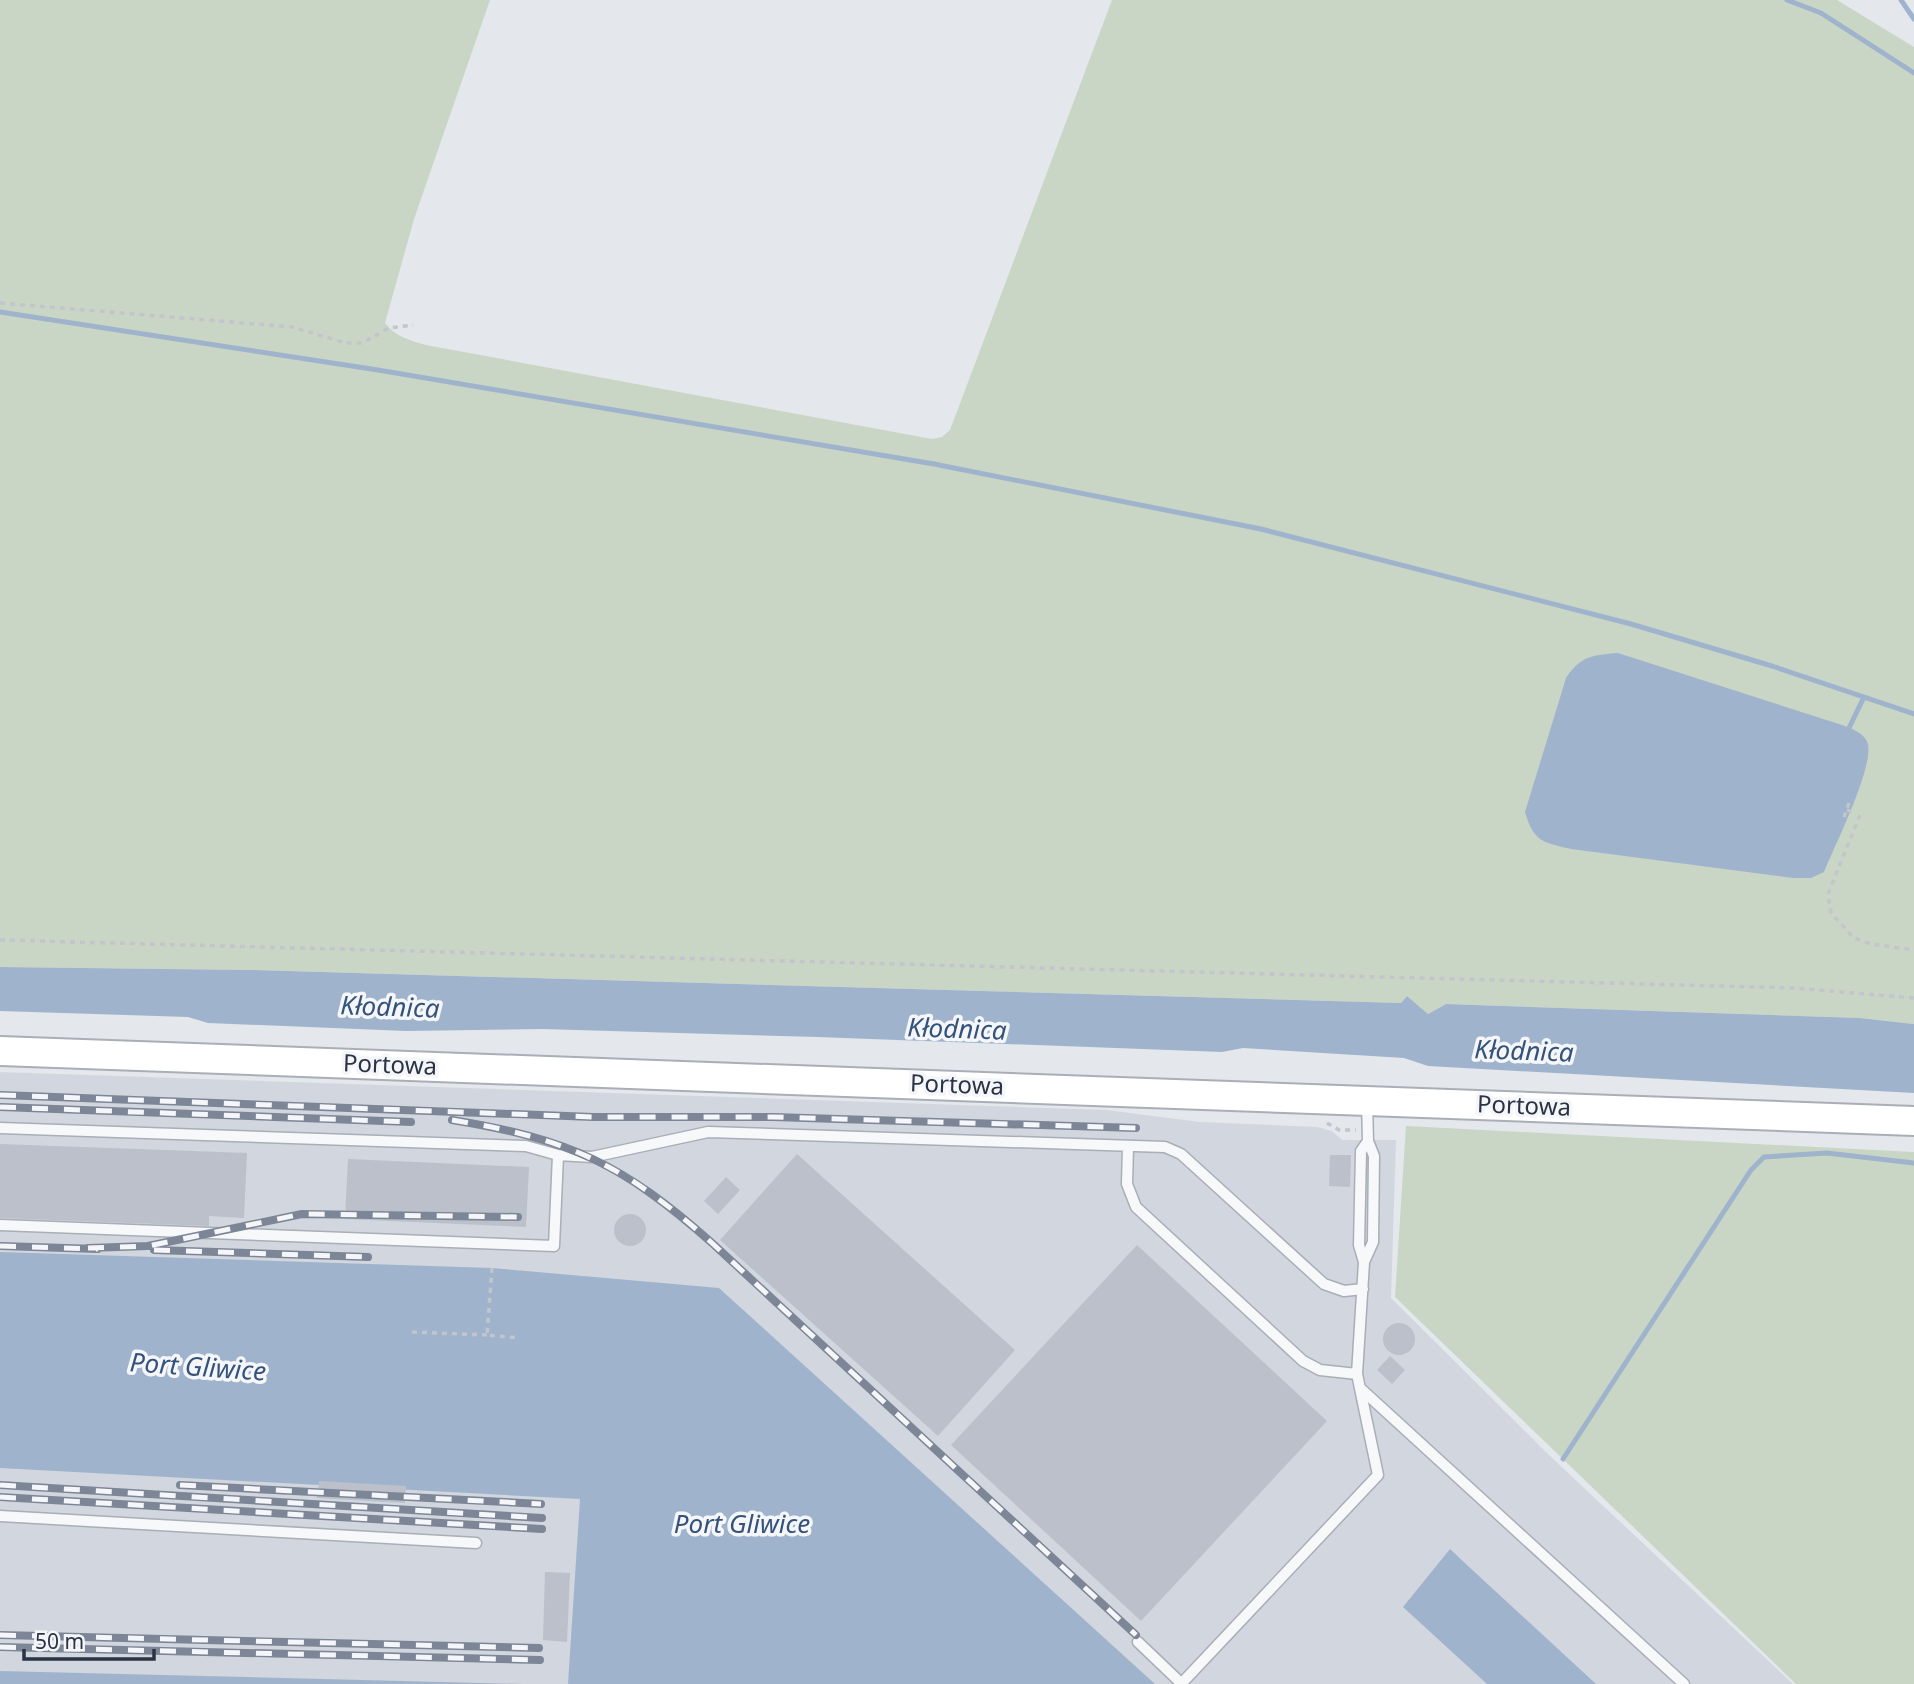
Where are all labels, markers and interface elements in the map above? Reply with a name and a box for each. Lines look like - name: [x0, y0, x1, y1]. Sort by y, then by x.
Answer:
- water label: Kłodnica: [340, 986, 441, 1026]
- water label: Kłodnica: [907, 1008, 1008, 1048]
- water label: Kłodnica: [1474, 1030, 1575, 1070]
- street label: Portowa: [343, 1045, 438, 1082]
- street label: Portowa: [910, 1065, 1005, 1102]
- street label: Portowa: [1477, 1086, 1572, 1123]
- water label: Port Gliwice: [129, 1343, 267, 1389]
- water label: Port Gliwice: [674, 1505, 810, 1541]
- scale bar: [24, 1618, 154, 1662]
- text: 50 m: [35, 1627, 84, 1655]

